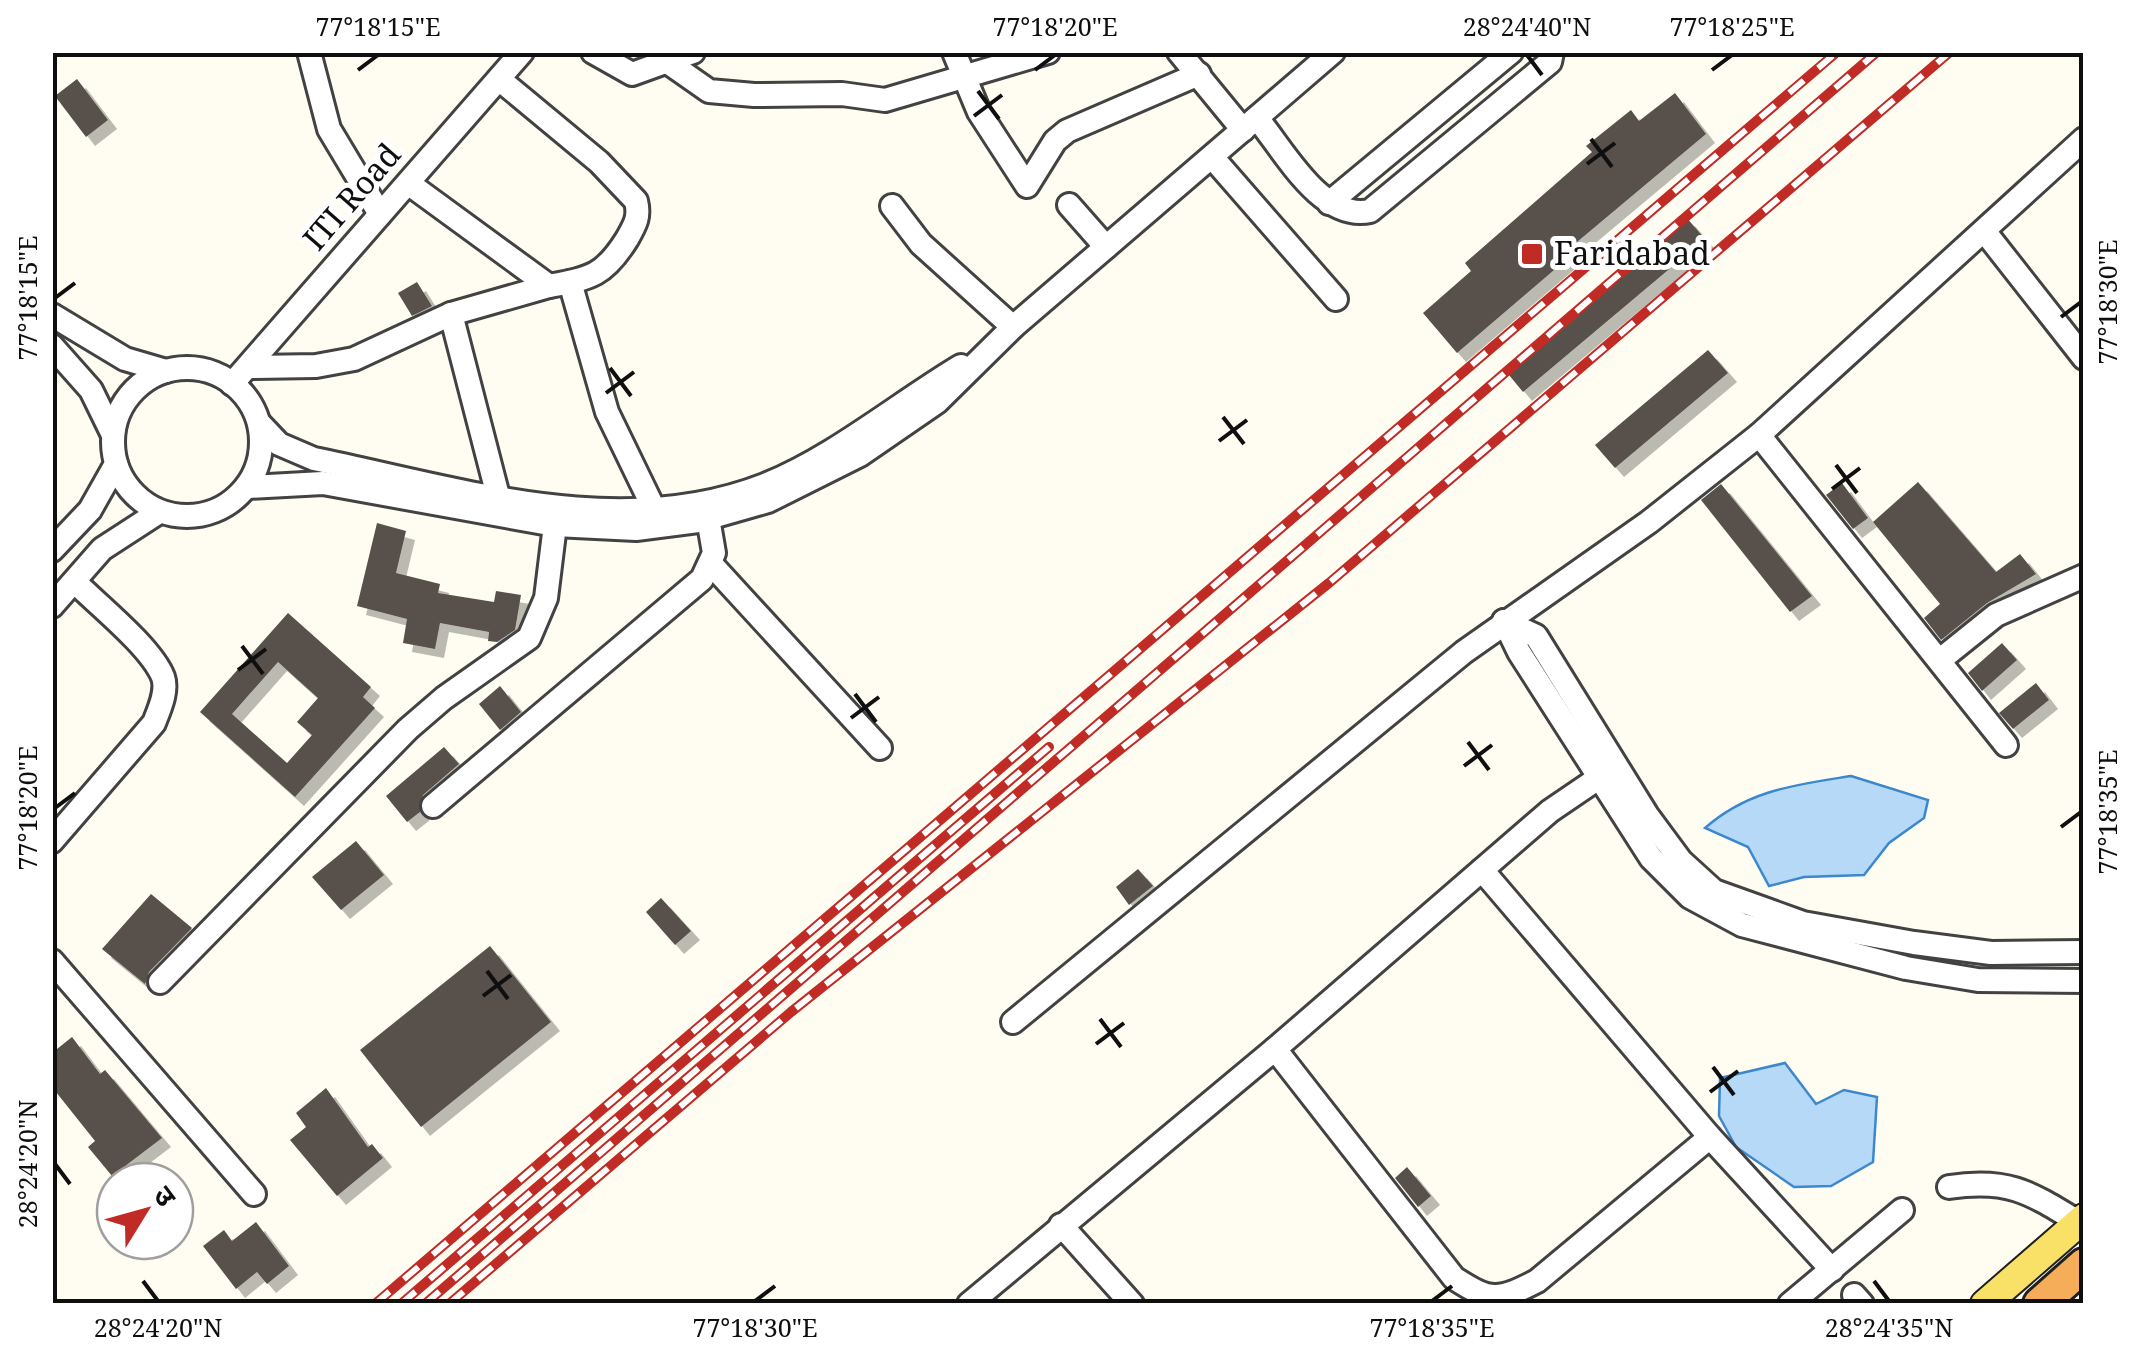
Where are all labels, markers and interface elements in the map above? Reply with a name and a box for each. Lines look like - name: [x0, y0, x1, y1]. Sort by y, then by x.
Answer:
- text: 77°18'15"E: [315, 9, 441, 43]
- text: 77°18'20"E: [992, 9, 1118, 43]
- text: 28°24'40"N: [1463, 9, 1591, 43]
- text: 77°18'25"E: [1669, 9, 1795, 43]
- street label: ITI Road: [292, 133, 409, 259]
- place label: Faridabad: [1554, 231, 1710, 274]
- text: 77°18'15"E: [10, 235, 44, 361]
- text: 77°18'30"E: [2090, 239, 2124, 365]
- marker: Faridabad: [1519, 241, 1545, 267]
- text: 77°18'20"E: [10, 745, 44, 871]
- text: 77°18'35"E: [2090, 749, 2124, 875]
- text: 28°24'20"N: [10, 1100, 44, 1228]
- north arrow: [95, 1161, 195, 1261]
- text: उ: [146, 1177, 186, 1214]
- text: 28°24'20"N: [94, 1310, 222, 1344]
- text: 77°18'30"E: [692, 1310, 818, 1344]
- text: 77°18'35"E: [1369, 1310, 1495, 1344]
- text: 28°24'35"N: [1825, 1310, 1953, 1344]

